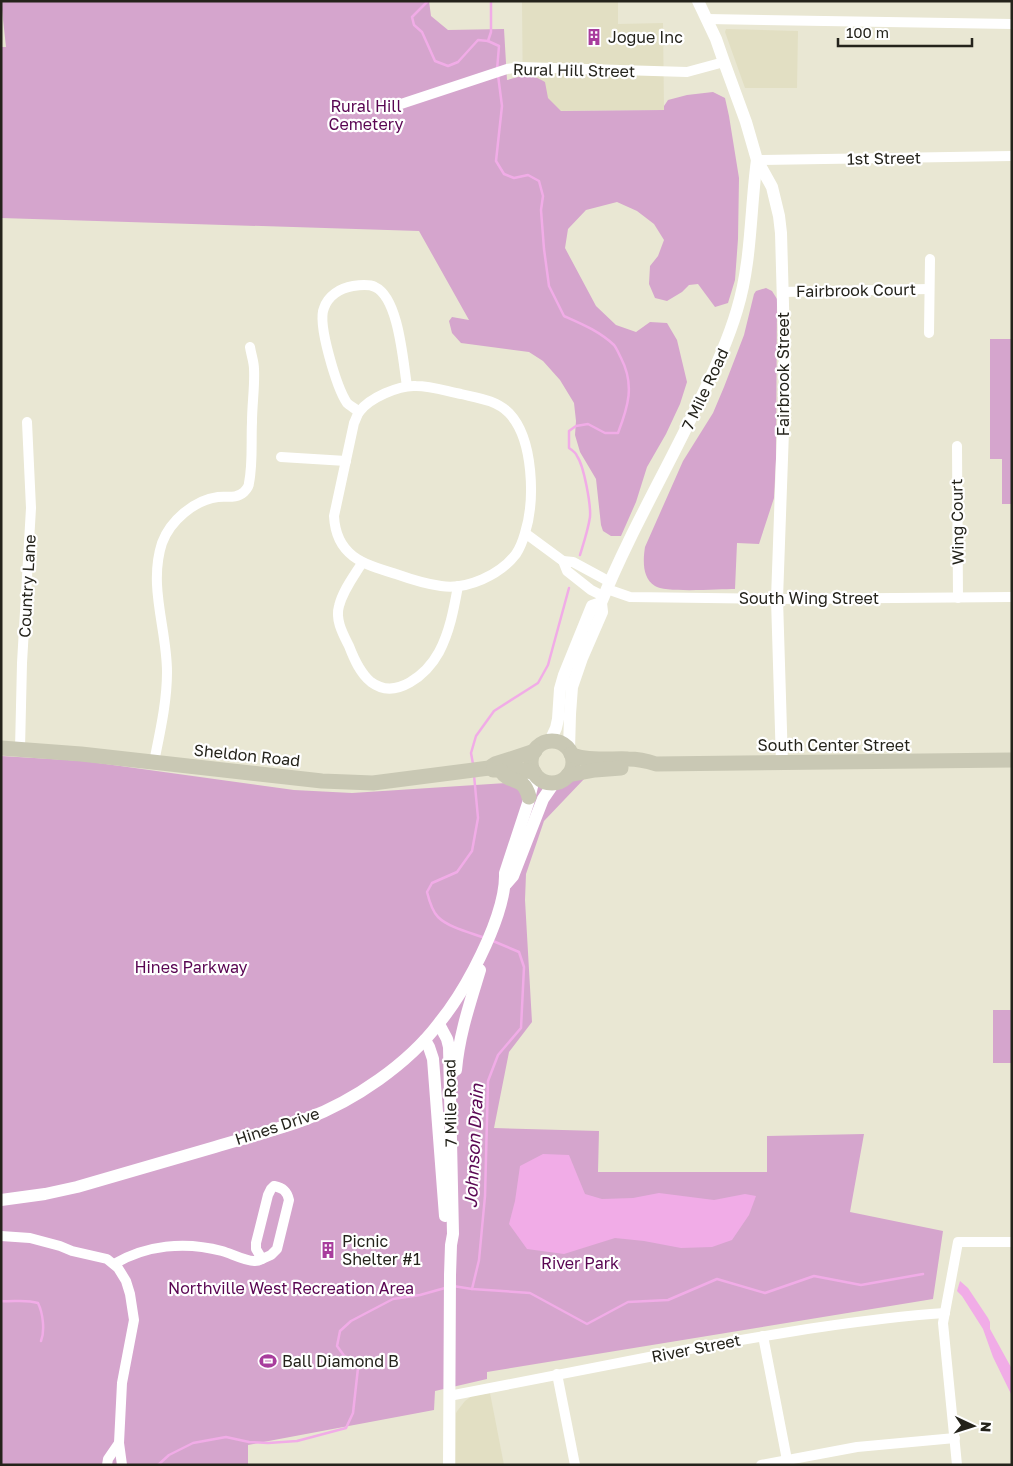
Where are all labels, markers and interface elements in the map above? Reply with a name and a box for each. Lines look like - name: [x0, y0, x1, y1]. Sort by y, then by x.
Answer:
- scale bar: [838, 15, 972, 47]
- text: 100 m: [846, 23, 889, 41]
- building icon: Jogue Inc: [584, 27, 604, 47]
- place label: Jogue Inc: [608, 27, 683, 47]
- street label: Rural Hill Street: [513, 59, 635, 81]
- park label: Rural Hill Cemetery: [329, 96, 404, 134]
- street label: 1st Street: [847, 147, 921, 169]
- street label: Fairbrook Court: [796, 279, 916, 301]
- street label: Fairbrook Street: [773, 312, 793, 436]
- street label: 7 Mile Road: [677, 345, 733, 433]
- street label: Wing Court: [946, 479, 968, 565]
- street label: Country Lane: [14, 534, 40, 638]
- street label: South Wing Street: [739, 588, 879, 608]
- street label: South Center Street: [758, 735, 910, 755]
- street label: Sheldon Road: [193, 739, 301, 771]
- park label: Hines Parkway: [134, 957, 248, 977]
- street label: 7 Mile Road: [439, 1059, 461, 1147]
- water label: Johnson Drain: [459, 1082, 487, 1209]
- street label: Hines Drive: [232, 1103, 322, 1149]
- place label: Picnic Shelter #1: [342, 1231, 421, 1269]
- building icon: Picnic Shelter #1: [318, 1240, 338, 1260]
- park label: River Park: [541, 1253, 619, 1273]
- park label: Northville West Recreation Area: [168, 1278, 414, 1298]
- street label: River Street: [650, 1330, 742, 1366]
- sports icon: Ball Diamond B: [258, 1351, 278, 1371]
- place label: Ball Diamond B: [282, 1351, 399, 1371]
- north arrow: [948, 1401, 998, 1451]
- text: N: [978, 1421, 995, 1433]

